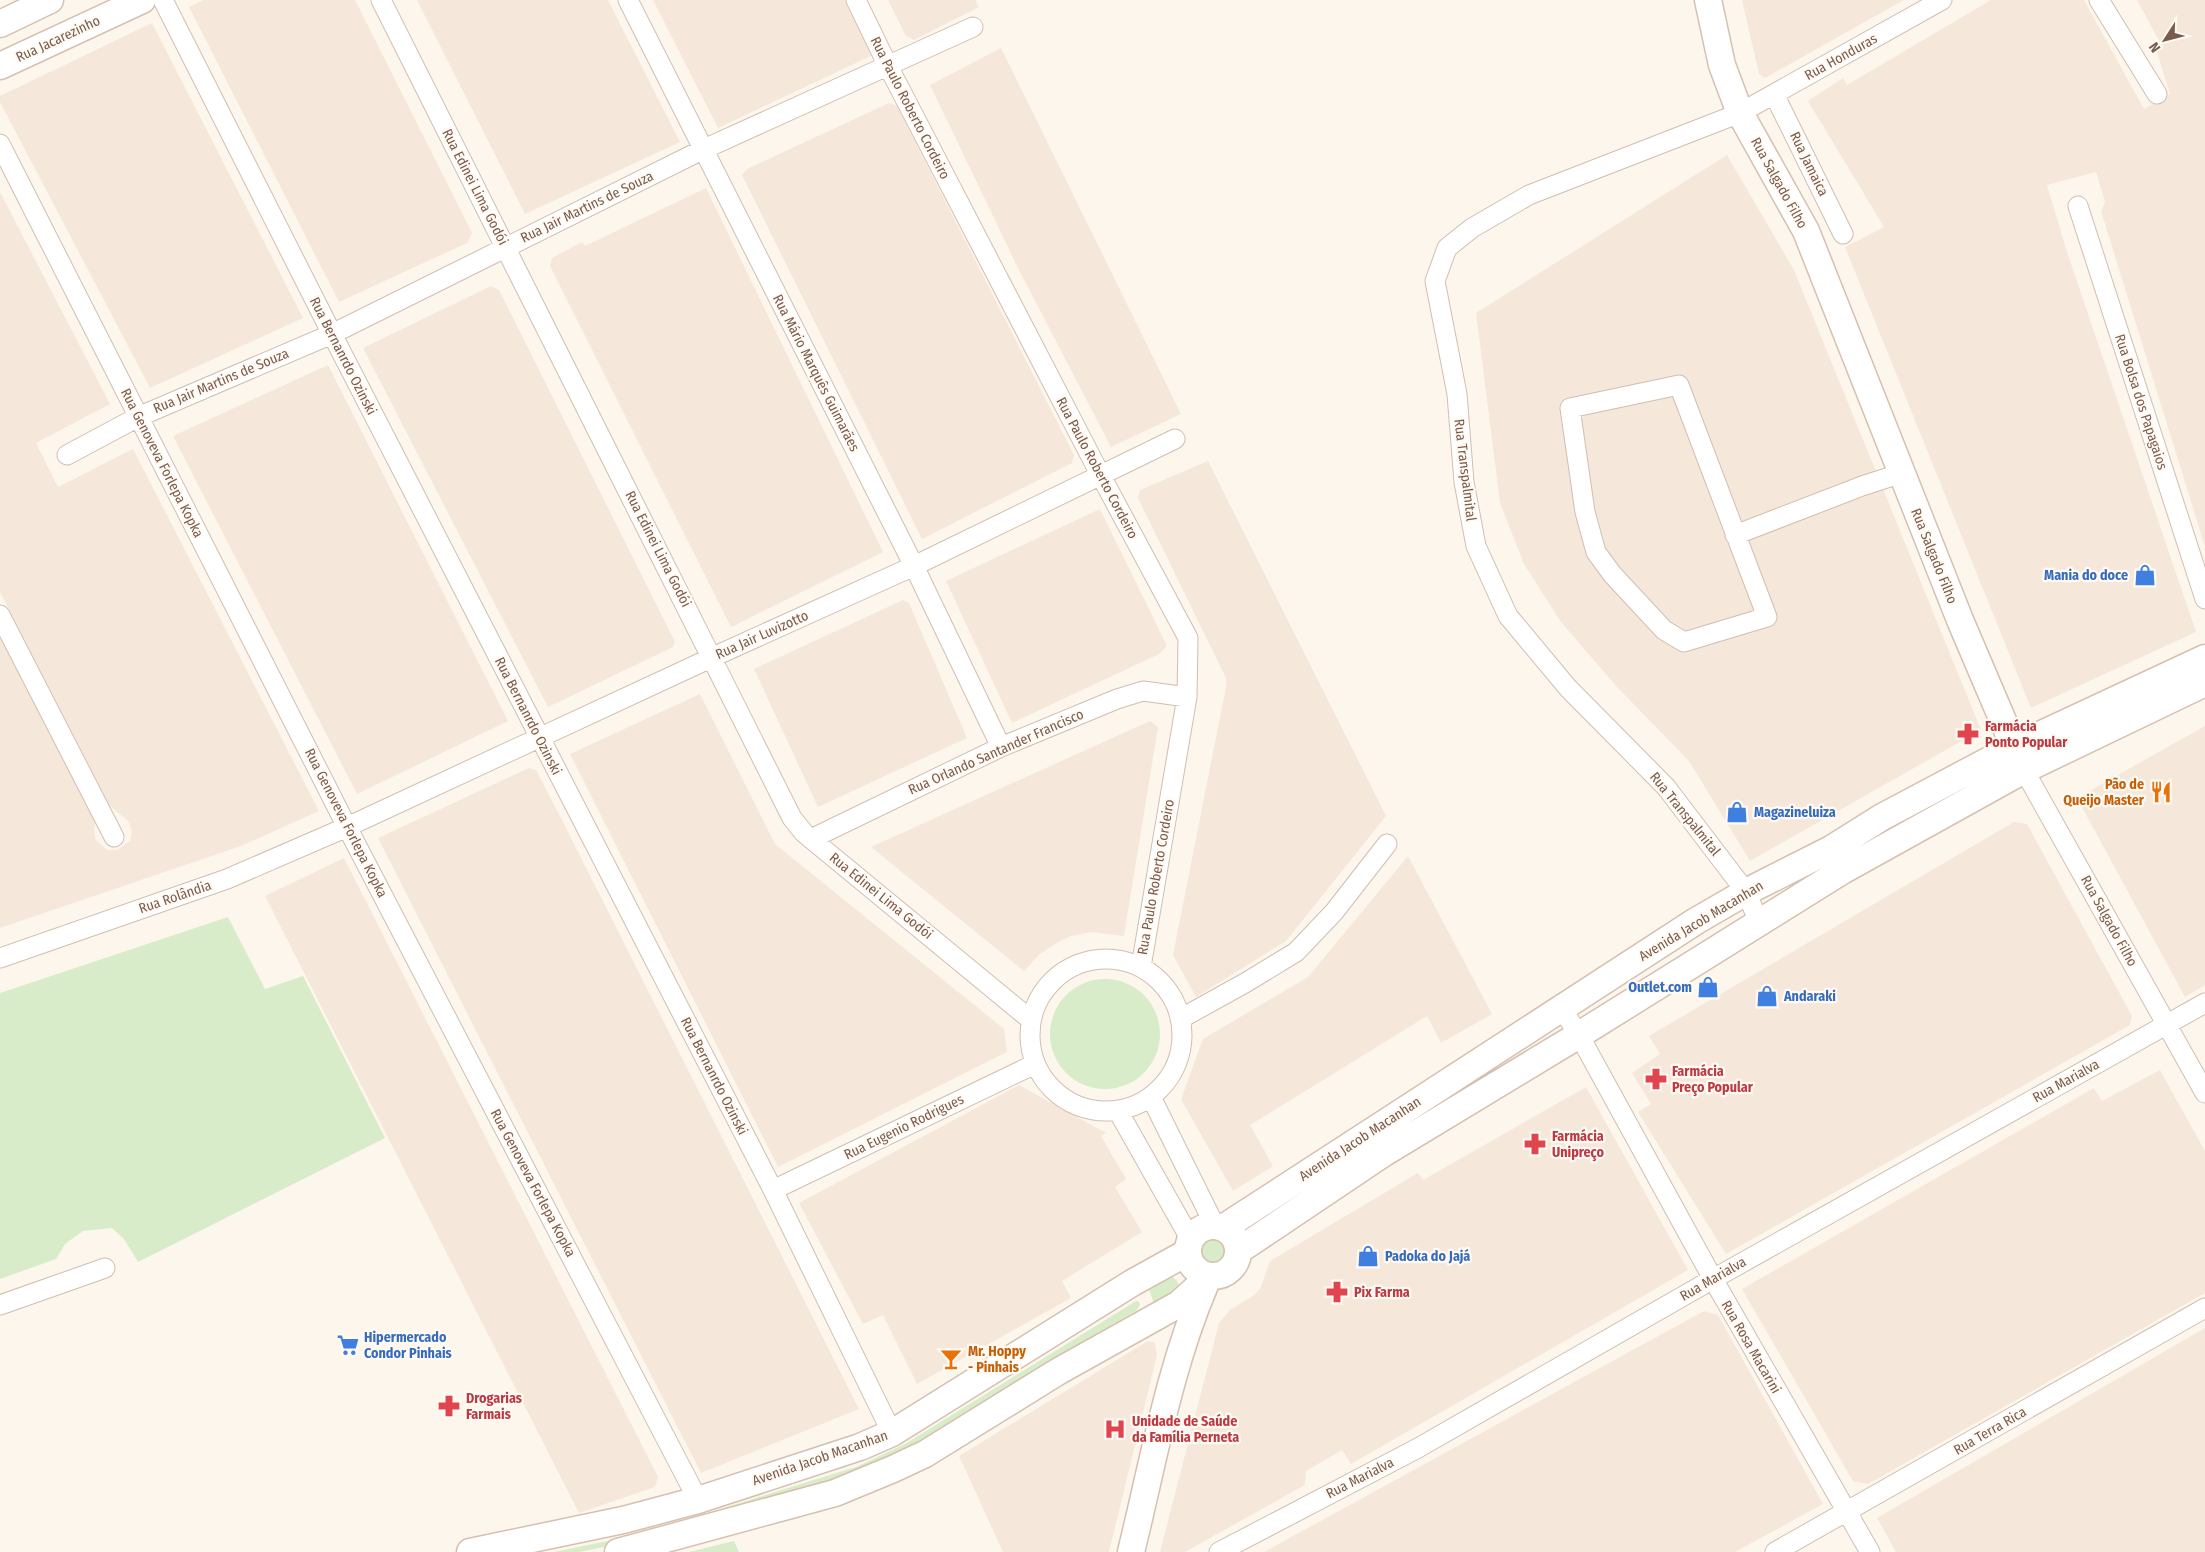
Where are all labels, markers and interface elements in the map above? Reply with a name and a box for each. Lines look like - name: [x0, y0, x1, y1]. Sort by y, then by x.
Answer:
- street label: Rua Jacarezinho: [13, 12, 103, 66]
- north arrow: [2140, 15, 2190, 65]
- street label: Rua Honduras: [1802, 30, 1880, 84]
- street label: Rua Paulo Roberto Cordeiro: [867, 34, 953, 182]
- text: N: [2146, 39, 2164, 56]
- street label: Rua Edinei Lima Godói: [438, 126, 512, 248]
- street label: Rua Jamaica: [1786, 129, 1832, 199]
- street label: Rua Salgado Filho: [1747, 135, 1811, 231]
- street label: Rua Jair Martins de Souza: [518, 167, 656, 247]
- street label: Rua Mário Marquês Guimarães: [769, 292, 863, 454]
- street label: Rua Bernanrdo Ozinski: [306, 294, 380, 418]
- street label: Rua Bolsa dos Papagaios: [2111, 332, 2171, 472]
- street label: Rua Jair Martins de Souza: [151, 345, 291, 417]
- street label: Rua Genoveva Forlepa Kopka: [117, 386, 207, 541]
- street label: Rua Paulo Roberto Cordeiro: [1052, 394, 1142, 542]
- street label: Rua Transpalmital: [1450, 418, 1480, 522]
- street label: Rua Edinei Lima Godói: [621, 488, 695, 610]
- street label: Rua Salgado Filho: [1907, 506, 1961, 606]
- shop icon: Mania do doce: [2132, 562, 2158, 588]
- place label: Mania do doce: [2044, 567, 2128, 584]
- street label: Rua Jair Luvizotto: [713, 607, 811, 663]
- street label: Rua Bernanrdo Ozinski: [491, 654, 565, 778]
- street label: Rua Orlando Santander Francisco: [906, 706, 1086, 798]
- place label: Farmácia Ponto Popular: [1985, 718, 2068, 751]
- pharmacy icon: Farmácia Ponto Popular: [1955, 721, 1981, 747]
- street label: Rua Genoveva Forlepa Kopka: [301, 746, 391, 901]
- street label: Rua Transpalmital: [1646, 769, 1724, 860]
- place label: Pão de Queijo Master: [2063, 776, 2145, 809]
- restaurant icon: Pão de Queijo Master: [2148, 779, 2174, 805]
- street label: Rua Paulo Roberto Cordeiro: [1134, 798, 1178, 956]
- shop icon: Magazineluiza: [1724, 799, 1750, 825]
- place label: Magazineluiza: [1754, 804, 1836, 821]
- street label: Rua Edinei Lima Godói: [826, 849, 936, 943]
- street label: Rua Salgado Filho: [2077, 873, 2141, 969]
- street label: Rua Rolândia: [136, 877, 214, 917]
- street label: Avenida Jacob Macanhan: [1636, 877, 1766, 965]
- shop icon: Outlet.com: [1695, 974, 1721, 1000]
- place label: Outlet.com: [1628, 979, 1692, 996]
- shop icon: Andaraki: [1754, 983, 1780, 1009]
- place label: Andaraki: [1783, 988, 1836, 1005]
- street label: Rua Bernanrdo Ozinski: [677, 1014, 751, 1138]
- street label: Rua Marialva: [2030, 1056, 2102, 1106]
- place label: Farmácia Preço Popular: [1672, 1063, 1754, 1097]
- pharmacy icon: Farmácia Preço Popular: [1643, 1066, 1669, 1092]
- street label: Rua Eugenio Rodrigues: [841, 1091, 967, 1163]
- street label: Avenida Jacob Macanhan: [1296, 1093, 1424, 1185]
- street label: Rua Genoveva Forlepa Kopka: [487, 1106, 579, 1260]
- place label: Farmácia Unipreço: [1552, 1128, 1604, 1162]
- pharmacy icon: Farmácia Unipreço: [1522, 1131, 1548, 1157]
- shop icon: Padoka do Jajá: [1355, 1243, 1381, 1269]
- place label: Padoka do Jajá: [1385, 1248, 1470, 1265]
- street label: Rua Marialva: [1677, 1253, 1749, 1305]
- pharmacy icon: Pix Farma: [1324, 1279, 1350, 1305]
- place label: Pix Farma: [1354, 1284, 1410, 1301]
- street label: Rua Rosa Macarini: [1717, 1297, 1785, 1397]
- place label: Hipermercado Condor Pinhais: [364, 1329, 452, 1362]
- supermarket icon: Hipermercado Condor Pinhais: [335, 1332, 361, 1358]
- place label: Mr. Hoppy - Pinhais: [968, 1343, 1026, 1376]
- bar icon: Mr. Hoppy - Pinhais: [938, 1346, 964, 1372]
- place label: Drogarias Farmais: [466, 1390, 522, 1423]
- pharmacy icon: Drogarias Farmais: [436, 1393, 462, 1419]
- street label: Rua Terra Rica: [1951, 1403, 2029, 1459]
- place label: Unidade de Saúde da Família Perneta: [1132, 1413, 1239, 1446]
- hospital icon: Unidade de Saúde da Família Perneta: [1102, 1416, 1128, 1442]
- street label: Avenida Jacob Macanhan: [750, 1427, 890, 1489]
- street label: Rua Marialva: [1323, 1454, 1397, 1502]

